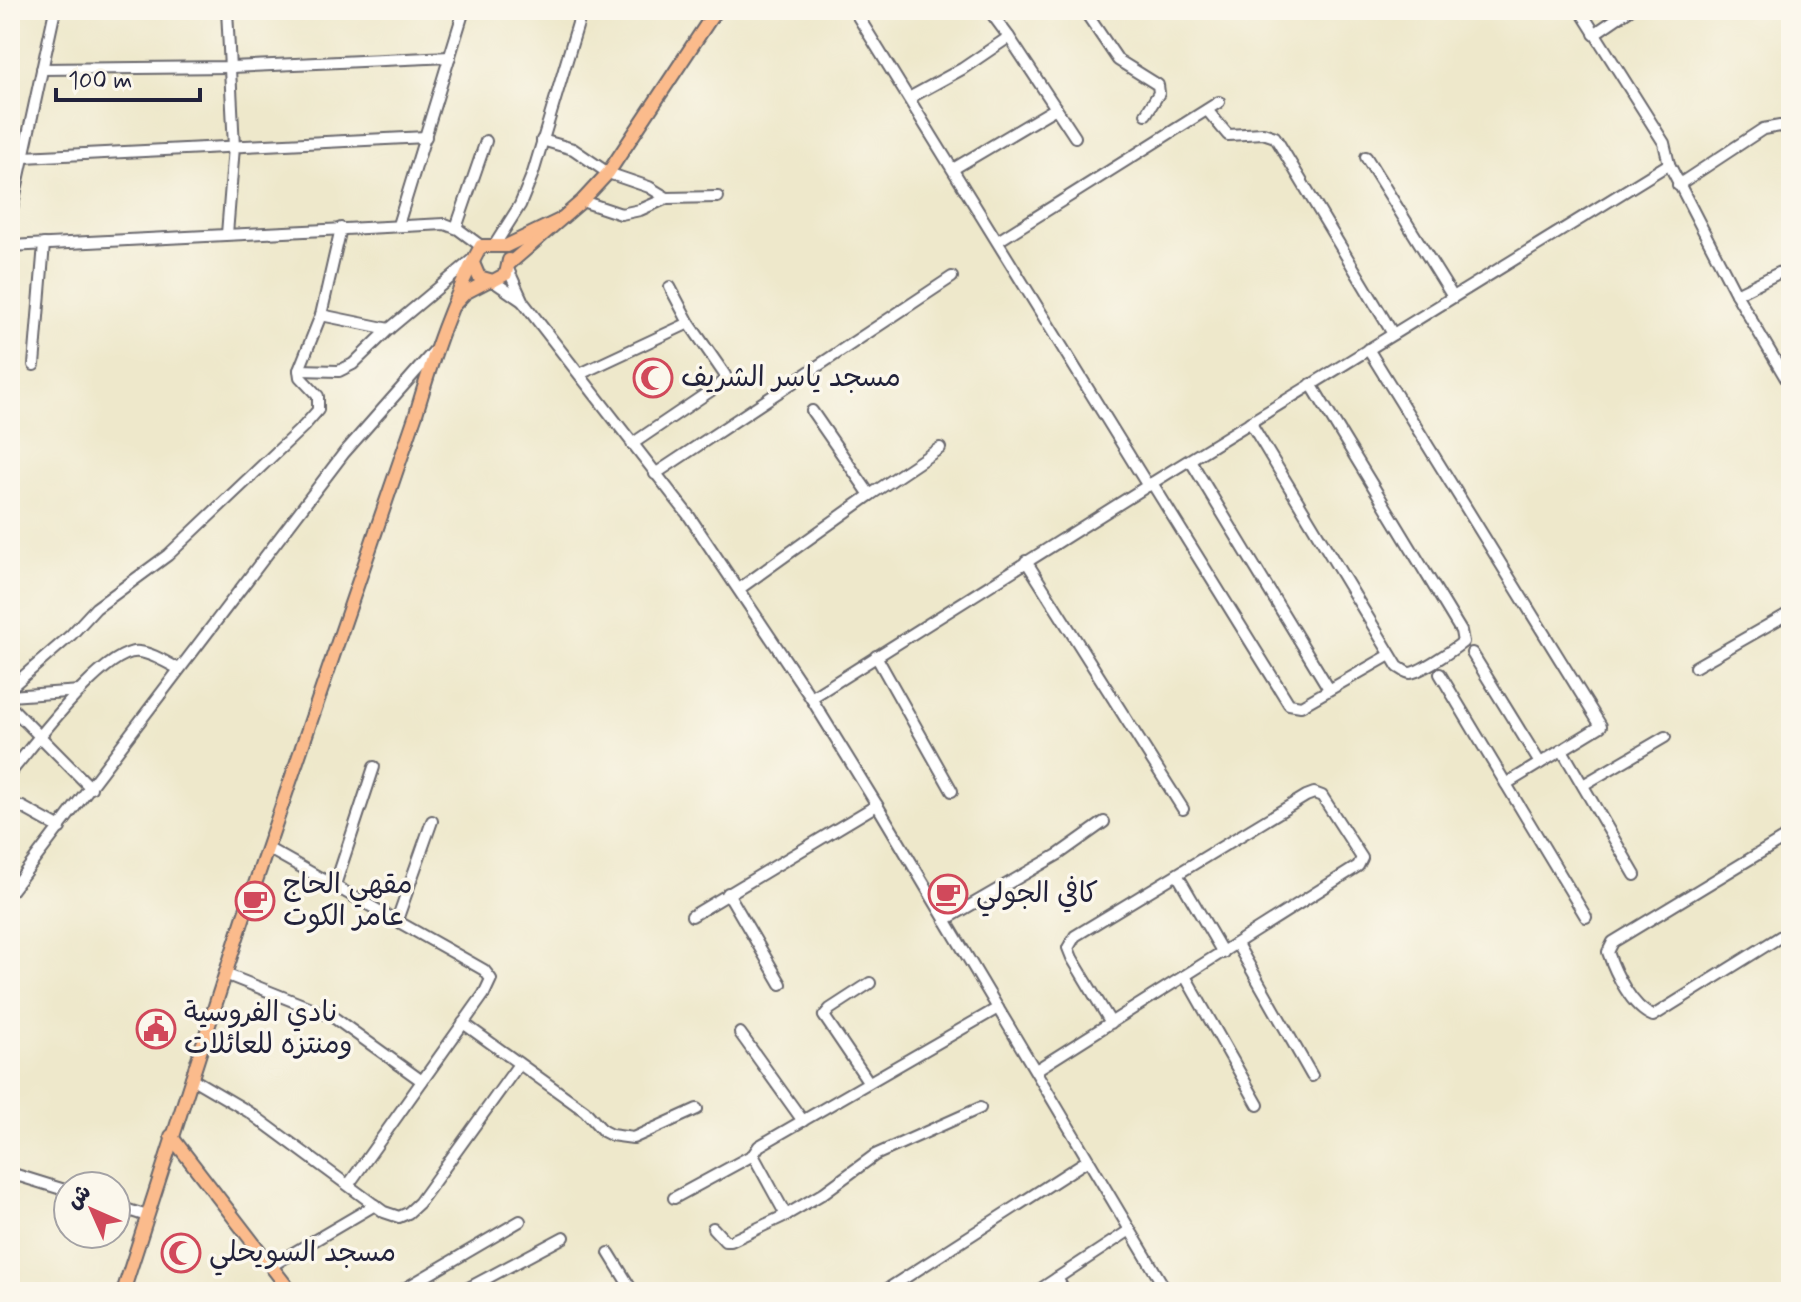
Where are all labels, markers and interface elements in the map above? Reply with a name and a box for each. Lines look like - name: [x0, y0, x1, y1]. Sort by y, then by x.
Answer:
- scale bar: [56, 52, 200, 102]
- text: 100 m: [68, 66, 132, 97]
- mosque icon: مسجد ياسر الشريف: [632, 357, 674, 399]
- place label: مسجد ياسر الشريف: [681, 360, 901, 397]
- place label: مقهي الحاج عامر الكوت: [283, 867, 412, 936]
- cafe icon: كافي الجولي: [927, 873, 969, 915]
- place label: كافي الجولي: [976, 875, 1098, 917]
- cafe icon: مقهي الحاج عامر الكوت: [234, 880, 276, 922]
- place label: نادي الفروسية ومنتزه للعائلات: [184, 995, 353, 1064]
- public building icon: نادي الفروسية ومنتزه للعائلات: [135, 1008, 177, 1050]
- north arrow: [52, 1170, 132, 1250]
- text: ش: [61, 1179, 98, 1216]
- mosque icon: مسجد السويحلي: [160, 1232, 202, 1274]
- place label: مسجد السويحلي: [209, 1235, 396, 1276]

